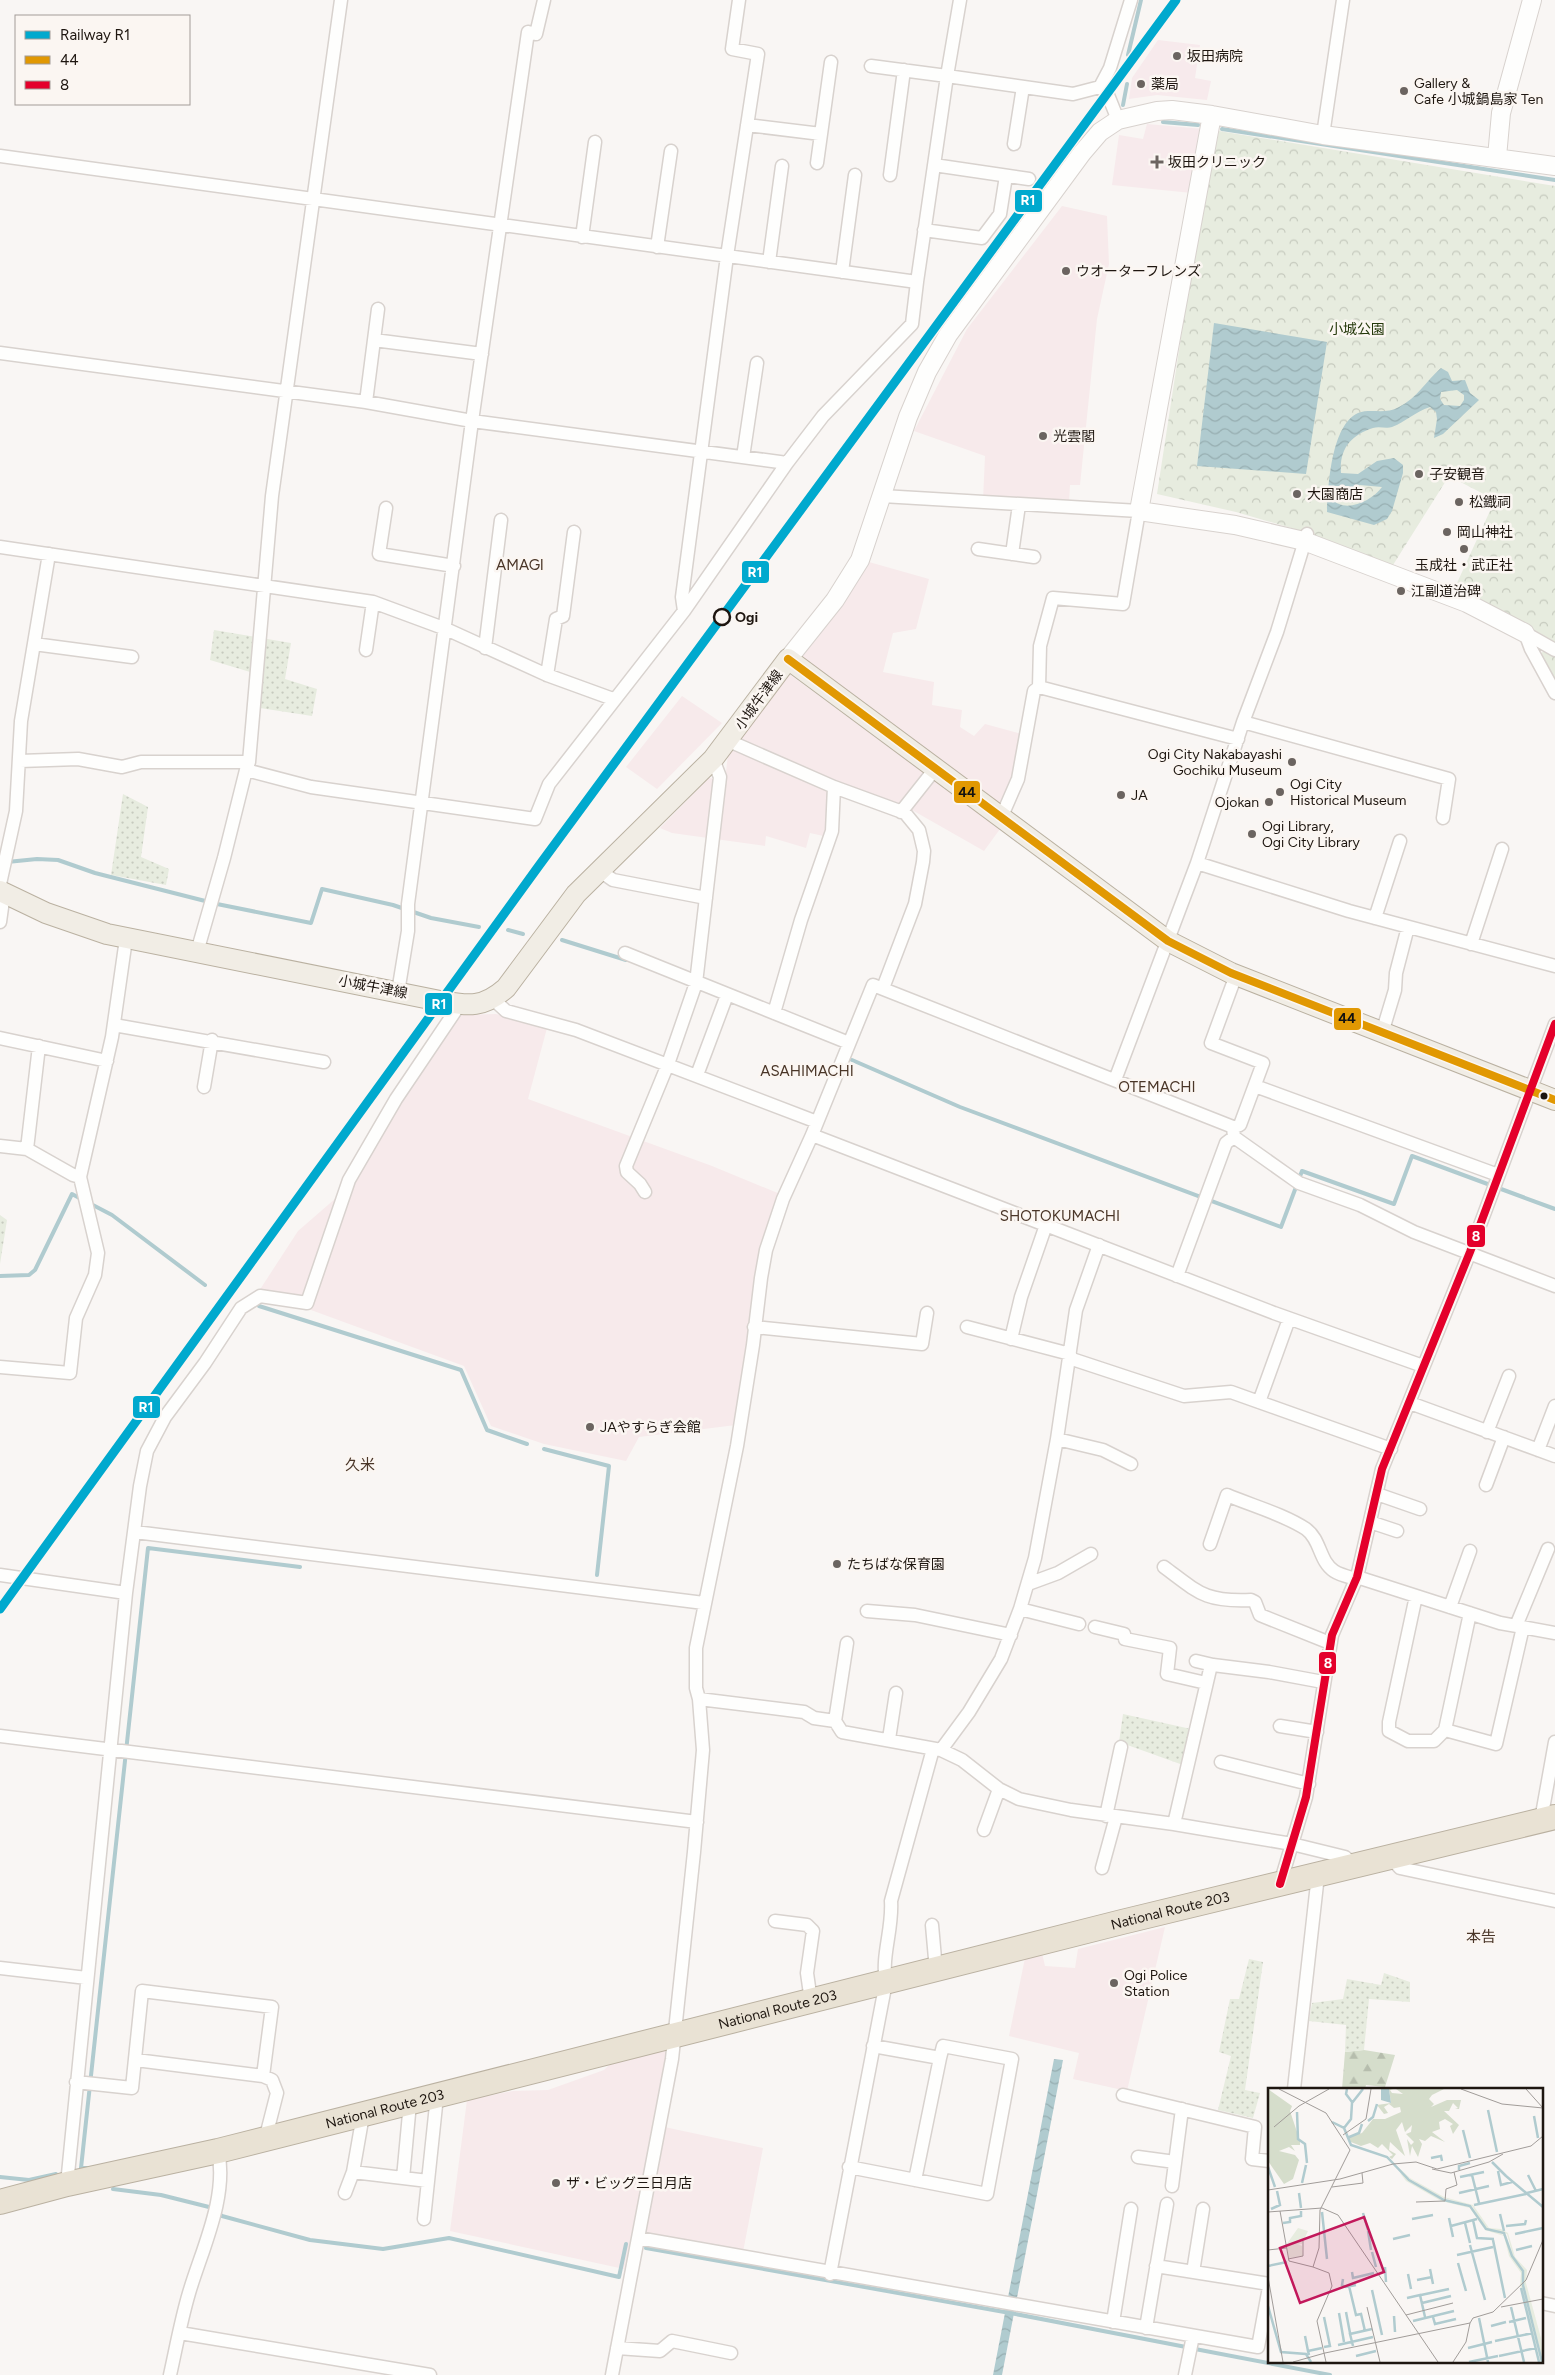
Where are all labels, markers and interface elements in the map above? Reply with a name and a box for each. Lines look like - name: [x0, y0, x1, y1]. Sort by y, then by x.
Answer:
- legend: [15, 15, 190, 105]
- text: Railway R1: [60, 26, 130, 44]
- place label: 坂田病院: [1187, 48, 1243, 65]
- marker: 坂田病院: [1171, 50, 1183, 62]
- text: 44: [60, 51, 79, 69]
- place label: Gallery & Cafe 小城鍋島家 Ten: [1414, 75, 1543, 108]
- text: 8: [60, 76, 69, 94]
- place label: 薬局: [1151, 76, 1179, 93]
- marker: 薬局: [1135, 78, 1147, 90]
- marker: Gallery & Cafe 小城鍋島家 Ten: [1398, 85, 1410, 97]
- place label: 坂田クリニック: [1168, 154, 1266, 171]
- marker: 坂田クリニック: [1150, 155, 1164, 169]
- line badge: R1: [1014, 189, 1043, 213]
- text: R1: [1021, 192, 1035, 209]
- place label: ウオーターフレンズ: [1076, 263, 1201, 280]
- marker: ウオーターフレンズ: [1060, 265, 1072, 277]
- park label: 小城公園: [1329, 321, 1385, 338]
- place label: 光雲閣: [1053, 428, 1095, 445]
- marker: 光雲閣: [1037, 430, 1049, 442]
- place label: 子安観音: [1429, 466, 1485, 483]
- marker: 子安観音: [1413, 468, 1425, 480]
- place label: 大園商店: [1307, 486, 1363, 503]
- marker: 大園商店: [1291, 488, 1303, 500]
- place label: 松鐡祠: [1469, 494, 1511, 511]
- marker: 松鐡祠: [1453, 496, 1465, 508]
- place label: 岡山神社: [1457, 524, 1513, 541]
- marker: 岡山神社: [1441, 526, 1453, 538]
- marker: 玉成社・武正社: [1458, 543, 1470, 555]
- district label: AMAGI: [496, 556, 544, 574]
- place label: 玉成社・武正社: [1415, 557, 1513, 574]
- line badge: R1: [741, 560, 770, 584]
- text: R1: [748, 564, 762, 581]
- place label: 江副道治碑: [1411, 583, 1481, 600]
- marker: 江副道治碑: [1395, 585, 1407, 597]
- marker: Ogi: [713, 608, 731, 626]
- place label: Ogi: [735, 609, 758, 626]
- street label: 小城牛津線: [732, 667, 786, 733]
- place label: Ogi City Nakabayashi Gochiku Museum: [1148, 746, 1282, 779]
- marker: Ogi City Nakabayashi Gochiku Museum: [1286, 756, 1298, 768]
- place label: Ogi City Historical Museum: [1290, 776, 1407, 809]
- line badge: 44: [953, 780, 981, 804]
- text: 44: [958, 784, 976, 801]
- marker: Ogi City Historical Museum: [1274, 786, 1286, 798]
- place label: JA: [1131, 787, 1148, 804]
- marker: JA: [1115, 789, 1127, 801]
- place label: Ojokan: [1215, 794, 1259, 811]
- marker: Ojokan: [1263, 796, 1275, 808]
- place label: Ogi Library, Ogi City Library: [1262, 818, 1361, 851]
- marker: Ogi Library, Ogi City Library: [1246, 828, 1258, 840]
- street label: 小城牛津線: [337, 972, 409, 1002]
- line badge: R1: [424, 992, 453, 1016]
- text: R1: [432, 996, 446, 1013]
- line badge: 44: [1333, 1007, 1362, 1031]
- text: 44: [1338, 1010, 1356, 1027]
- district label: ASAHIMACHI: [760, 1062, 854, 1080]
- district label: OTEMACHI: [1118, 1078, 1196, 1096]
- unlabelled marker: [1539, 1091, 1549, 1101]
- district label: SHOTOKUMACHI: [1000, 1207, 1120, 1225]
- line badge: 8: [1466, 1224, 1486, 1248]
- text: 8: [1472, 1228, 1480, 1245]
- line badge: R1: [132, 1395, 161, 1419]
- text: R1: [139, 1399, 153, 1416]
- place label: JAやすらぎ会館: [600, 1419, 701, 1436]
- marker: JAやすらぎ会館: [584, 1421, 596, 1433]
- district label: 久米: [345, 1456, 375, 1474]
- place label: たちばな保育園: [847, 1556, 945, 1573]
- marker: たちばな保育園: [831, 1558, 843, 1570]
- line badge: 8: [1318, 1651, 1337, 1675]
- text: 8: [1324, 1655, 1332, 1672]
- street label: National Route 203: [1109, 1888, 1231, 1933]
- district label: 本告: [1466, 1928, 1496, 1946]
- place label: Ogi Police Station: [1124, 1967, 1188, 2000]
- marker: Ogi Police Station: [1108, 1977, 1120, 1989]
- street label: National Route 203: [716, 1986, 838, 2032]
- street label: National Route 203: [324, 2086, 446, 2132]
- inset map: [1268, 2088, 1542, 2362]
- place label: ザ・ビッグ三日月店: [566, 2175, 692, 2192]
- marker: ザ・ビッグ三日月店: [550, 2177, 562, 2189]

